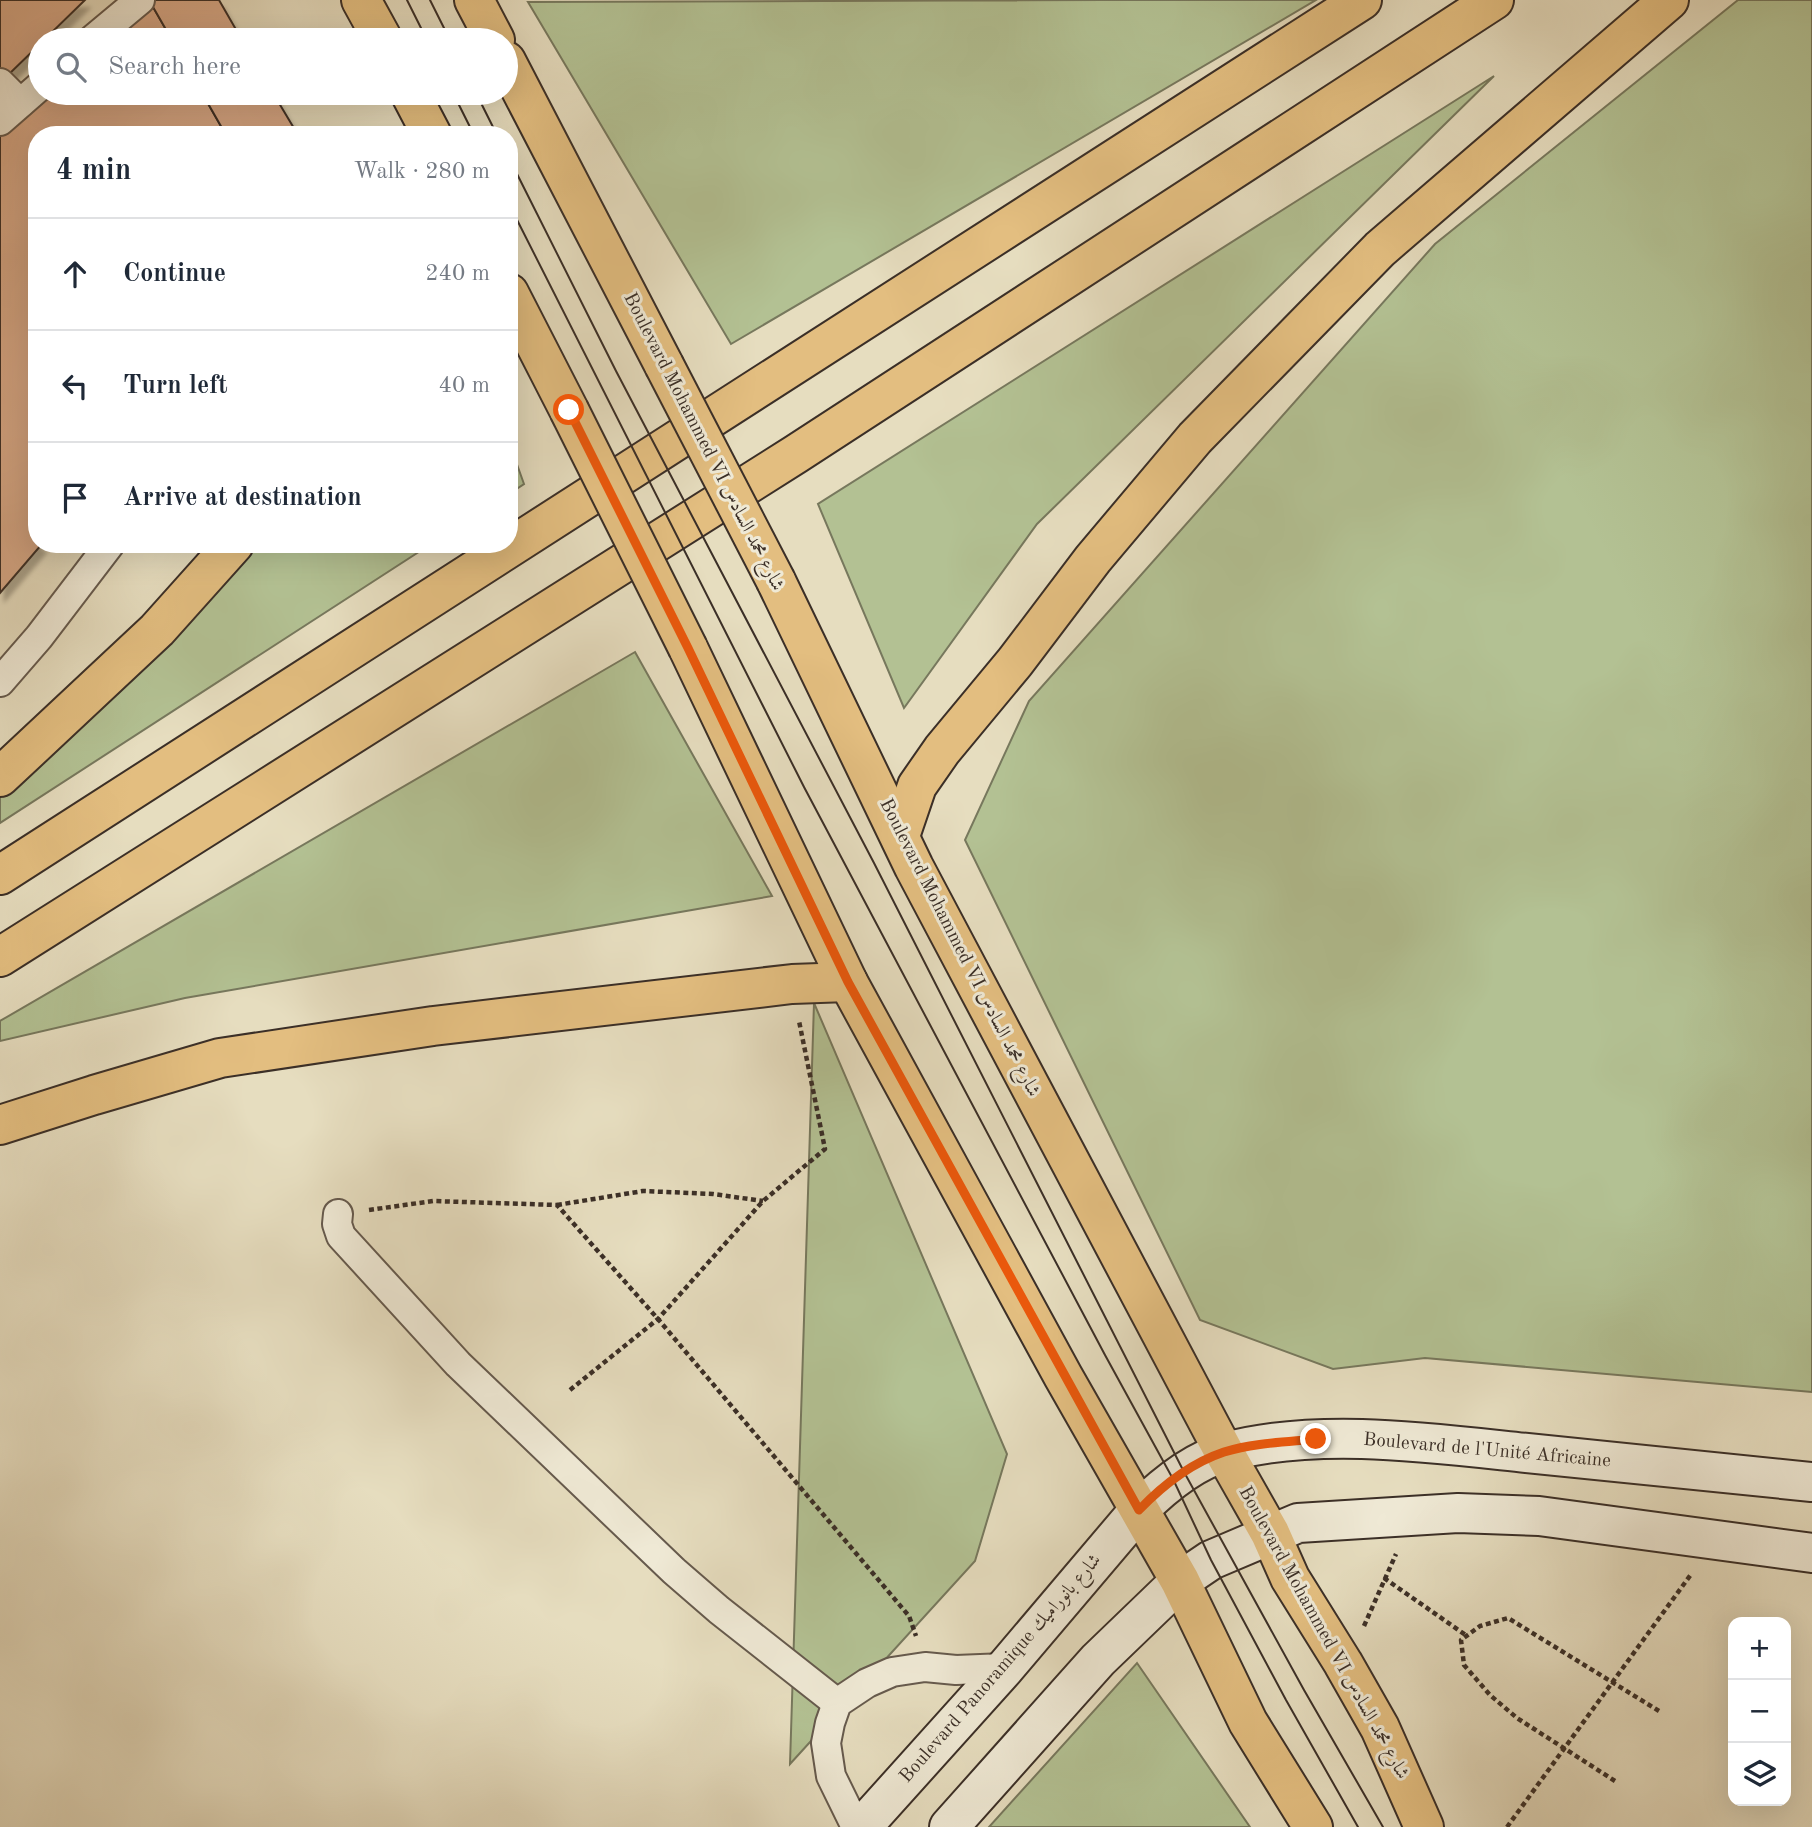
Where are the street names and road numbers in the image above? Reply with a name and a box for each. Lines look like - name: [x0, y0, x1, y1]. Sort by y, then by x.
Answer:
- street label: Boulevard Mohammed VI شارع محمد السادس: [616, 290, 787, 596]
- street label: Boulevard Mohammed VI شارع محمد السادس: [872, 796, 1043, 1102]
- street label: Boulevard de l'Unité Africaine: [1362, 1431, 1612, 1471]
- street label: Boulevard Mohammed VI شارع محمد السادس: [1231, 1483, 1412, 1785]
- street label: Boulevard Panoramique شارع بانوراميك: [896, 1550, 1108, 1790]

